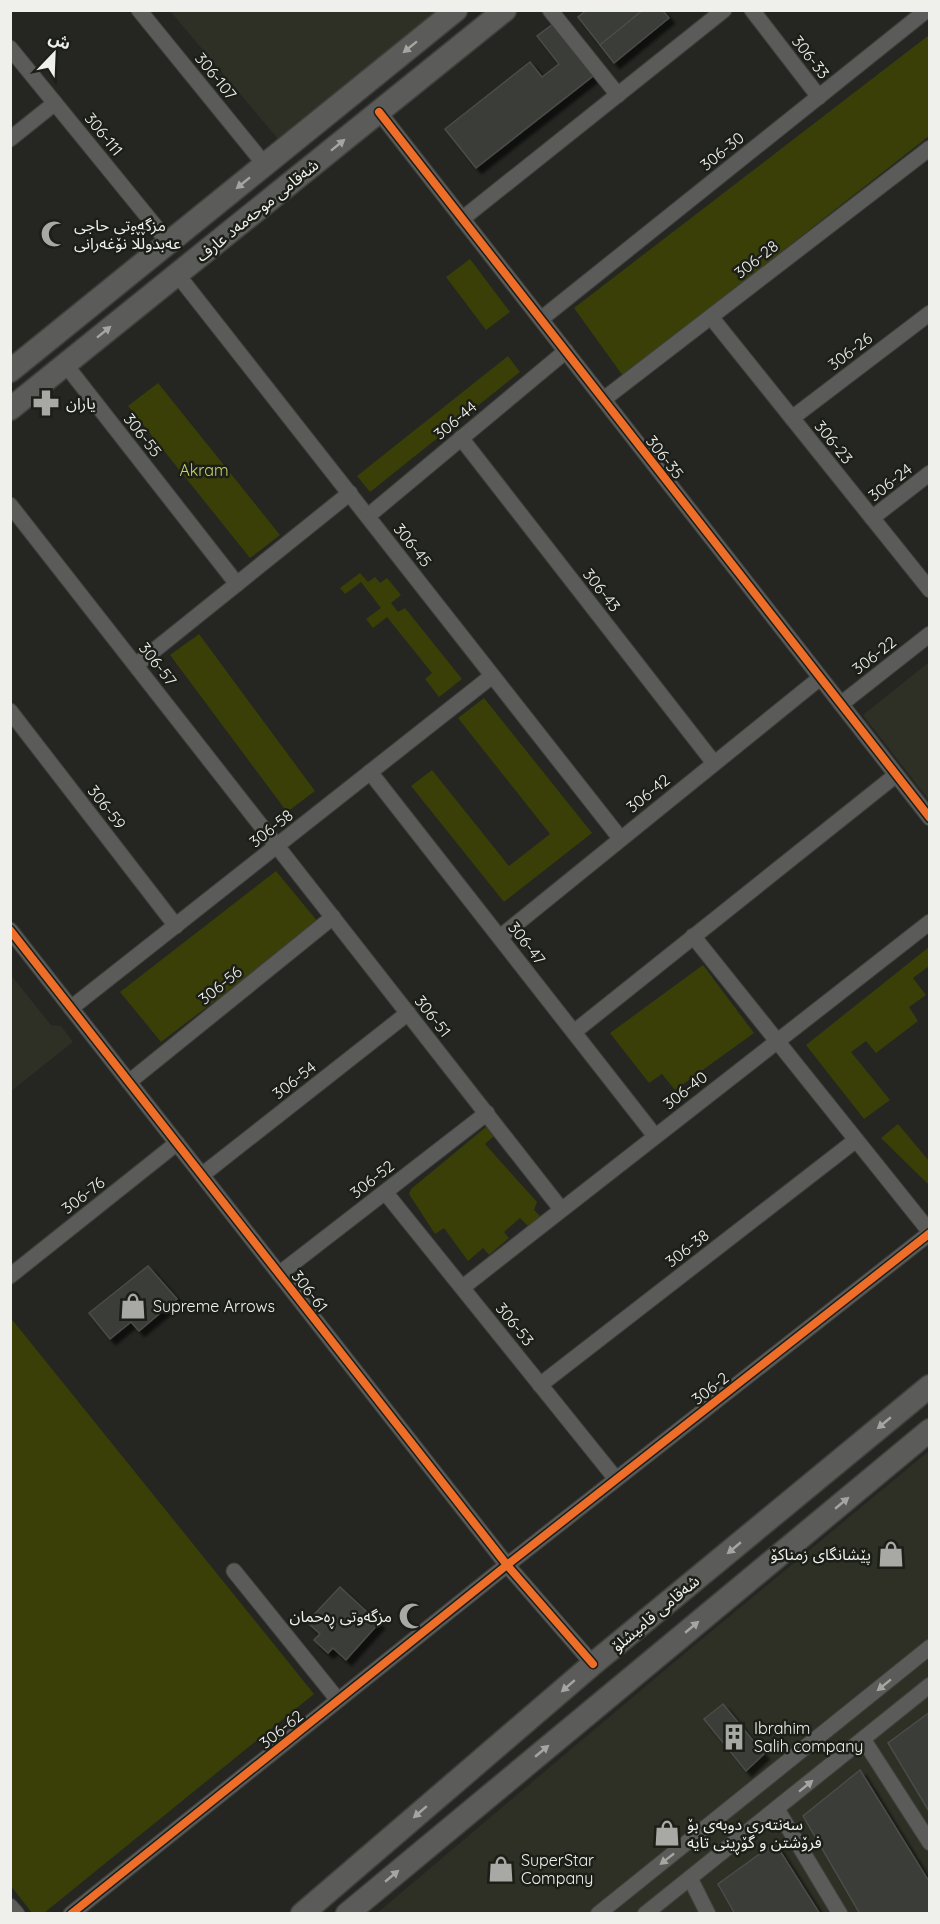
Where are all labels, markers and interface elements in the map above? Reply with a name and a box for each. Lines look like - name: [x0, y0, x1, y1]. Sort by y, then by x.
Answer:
- north arrow: [24, 24, 84, 84]
- text: ش: [46, 27, 74, 54]
- street label: 306-33: [788, 31, 834, 83]
- one-way arrow: [402, 41, 418, 54]
- street label: 306-107: [191, 48, 241, 104]
- street label: 306-111: [81, 108, 127, 160]
- street label: 306-30: [696, 127, 748, 175]
- one-way arrow: [331, 139, 346, 151]
- street label: شەقامی موحەمەد عارف: [192, 154, 322, 266]
- one-way arrow: [235, 177, 250, 189]
- place label: مزگەوتی حاجی عەبدوڵڵا نۆغەرانی: [74, 215, 181, 253]
- mosque icon: مزگەوتی حاجی عەبدوڵڵا نۆغەرانی: [39, 219, 69, 249]
- street label: 306-28: [730, 236, 782, 282]
- one-way arrow: [97, 327, 112, 339]
- street label: 306-26: [824, 328, 876, 374]
- pharmacy icon: یاران: [31, 388, 61, 418]
- place label: یاران: [66, 393, 96, 413]
- street label: 306-44: [430, 396, 480, 444]
- street label: 306-55: [120, 409, 166, 461]
- street label: 306-23: [810, 416, 858, 468]
- street label: 306-35: [642, 431, 688, 483]
- street label: 306-24: [864, 459, 916, 505]
- park label: Akram: [179, 460, 229, 480]
- street label: 306-45: [390, 519, 436, 571]
- street label: 306-43: [579, 564, 625, 616]
- street label: 306-22: [848, 631, 900, 678]
- street label: 306-57: [135, 638, 181, 690]
- street label: 306-42: [622, 769, 674, 817]
- street label: 306-59: [84, 781, 130, 833]
- street label: 306-58: [245, 805, 297, 851]
- street label: 306-47: [504, 918, 550, 968]
- street label: 306-56: [194, 961, 246, 1009]
- street label: 306-51: [411, 991, 455, 1041]
- street label: 306-54: [268, 1057, 320, 1103]
- street label: 306-40: [659, 1067, 711, 1113]
- street label: 306-52: [346, 1156, 398, 1202]
- street label: 306-76: [58, 1172, 109, 1218]
- street label: 306-38: [661, 1225, 713, 1271]
- street label: 306-61: [288, 1266, 332, 1316]
- shop icon: Supreme Arrows: [118, 1291, 148, 1321]
- place label: Supreme Arrows: [153, 1296, 275, 1316]
- street label: 306-53: [492, 1298, 538, 1350]
- street label: 306-2: [687, 1367, 733, 1409]
- one-way arrow: [877, 1417, 892, 1429]
- one-way arrow: [834, 1496, 850, 1509]
- shop icon: پێشانگای زمناكۆ: [876, 1539, 906, 1569]
- one-way arrow: [726, 1541, 742, 1554]
- place label: پێشانگای زمناكۆ: [770, 1544, 871, 1565]
- street label: شەقامی قامیشلۆ: [607, 1570, 703, 1656]
- mosque icon: مزگەوتی ڕەحمان: [397, 1601, 427, 1631]
- place label: مزگەوتی ڕەحمان: [289, 1606, 392, 1630]
- one-way arrow: [684, 1620, 700, 1633]
- one-way arrow: [876, 1678, 892, 1691]
- one-way arrow: [560, 1679, 576, 1692]
- street label: 306-62: [255, 1705, 307, 1753]
- place label: Ibrahim Salih company: [754, 1718, 863, 1756]
- building icon: Ibrahim Salih company: [719, 1722, 749, 1752]
- one-way arrow: [534, 1745, 550, 1758]
- one-way arrow: [798, 1779, 814, 1792]
- one-way arrow: [412, 1806, 428, 1819]
- place label: سەنتەری دوبەی بۆ فرۆشتن و گۆڕینی تایە: [687, 1814, 822, 1856]
- shop icon: سەنتەری دوبەی بۆ فرۆشتن و گۆڕینی تایە: [652, 1818, 682, 1848]
- place label: SuperStar Company: [521, 1850, 594, 1888]
- one-way arrow: [659, 1853, 674, 1865]
- shop icon: SuperStar Company: [486, 1854, 516, 1884]
- one-way arrow: [384, 1870, 399, 1883]

